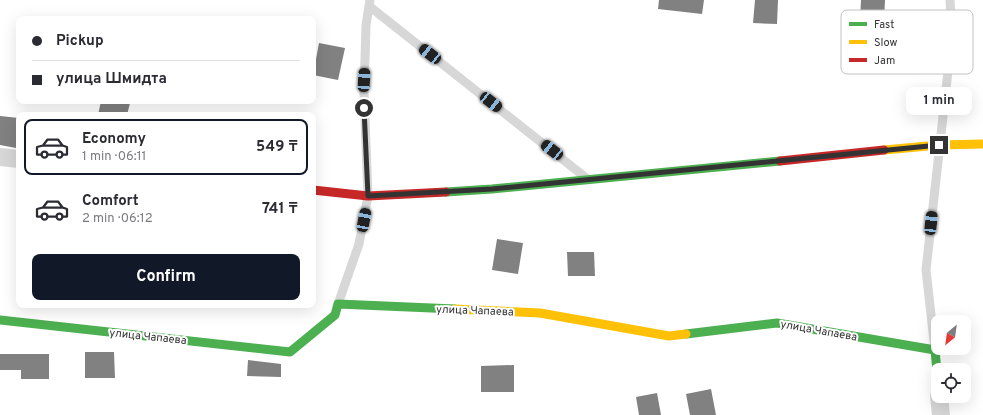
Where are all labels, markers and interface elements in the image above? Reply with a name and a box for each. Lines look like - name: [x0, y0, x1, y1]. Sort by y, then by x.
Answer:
- legend: [841, 10, 973, 74]
- text: Fast: [874, 18, 894, 32]
- text: Pickup: [56, 32, 104, 51]
- text: Slow: [874, 36, 897, 50]
- car: [417, 42, 443, 66]
- text: Jam: [874, 54, 895, 68]
- car: [357, 68, 371, 92]
- text: улица Шмидта: [56, 70, 167, 89]
- callout: 1 min: [906, 87, 972, 115]
- car: [478, 90, 504, 114]
- text: 1 min: [923, 93, 955, 109]
- route start: [355, 99, 373, 117]
- icon: car: [34, 129, 70, 165]
- text: Economy: [82, 130, 146, 149]
- route end: [930, 136, 948, 154]
- text: 549 ₸: [256, 138, 298, 157]
- car: [539, 138, 565, 162]
- text: 1 min · 06:11: [82, 149, 146, 165]
- icon: car: [34, 191, 70, 227]
- text: Comfort: [82, 192, 139, 211]
- text: 741 ₸: [262, 200, 298, 219]
- car: [356, 207, 372, 233]
- car: [924, 210, 938, 236]
- text: 2 min · 06:12: [82, 211, 153, 227]
- button: Confirm: [32, 254, 300, 300]
- street label: улица Чапаева: [436, 303, 514, 319]
- north arrow: [931, 315, 971, 355]
- map controls: [931, 315, 971, 403]
- street label: улица Чапаева: [779, 317, 858, 345]
- street label: улица Чапаева: [109, 326, 187, 348]
- button: locate: [931, 363, 971, 403]

